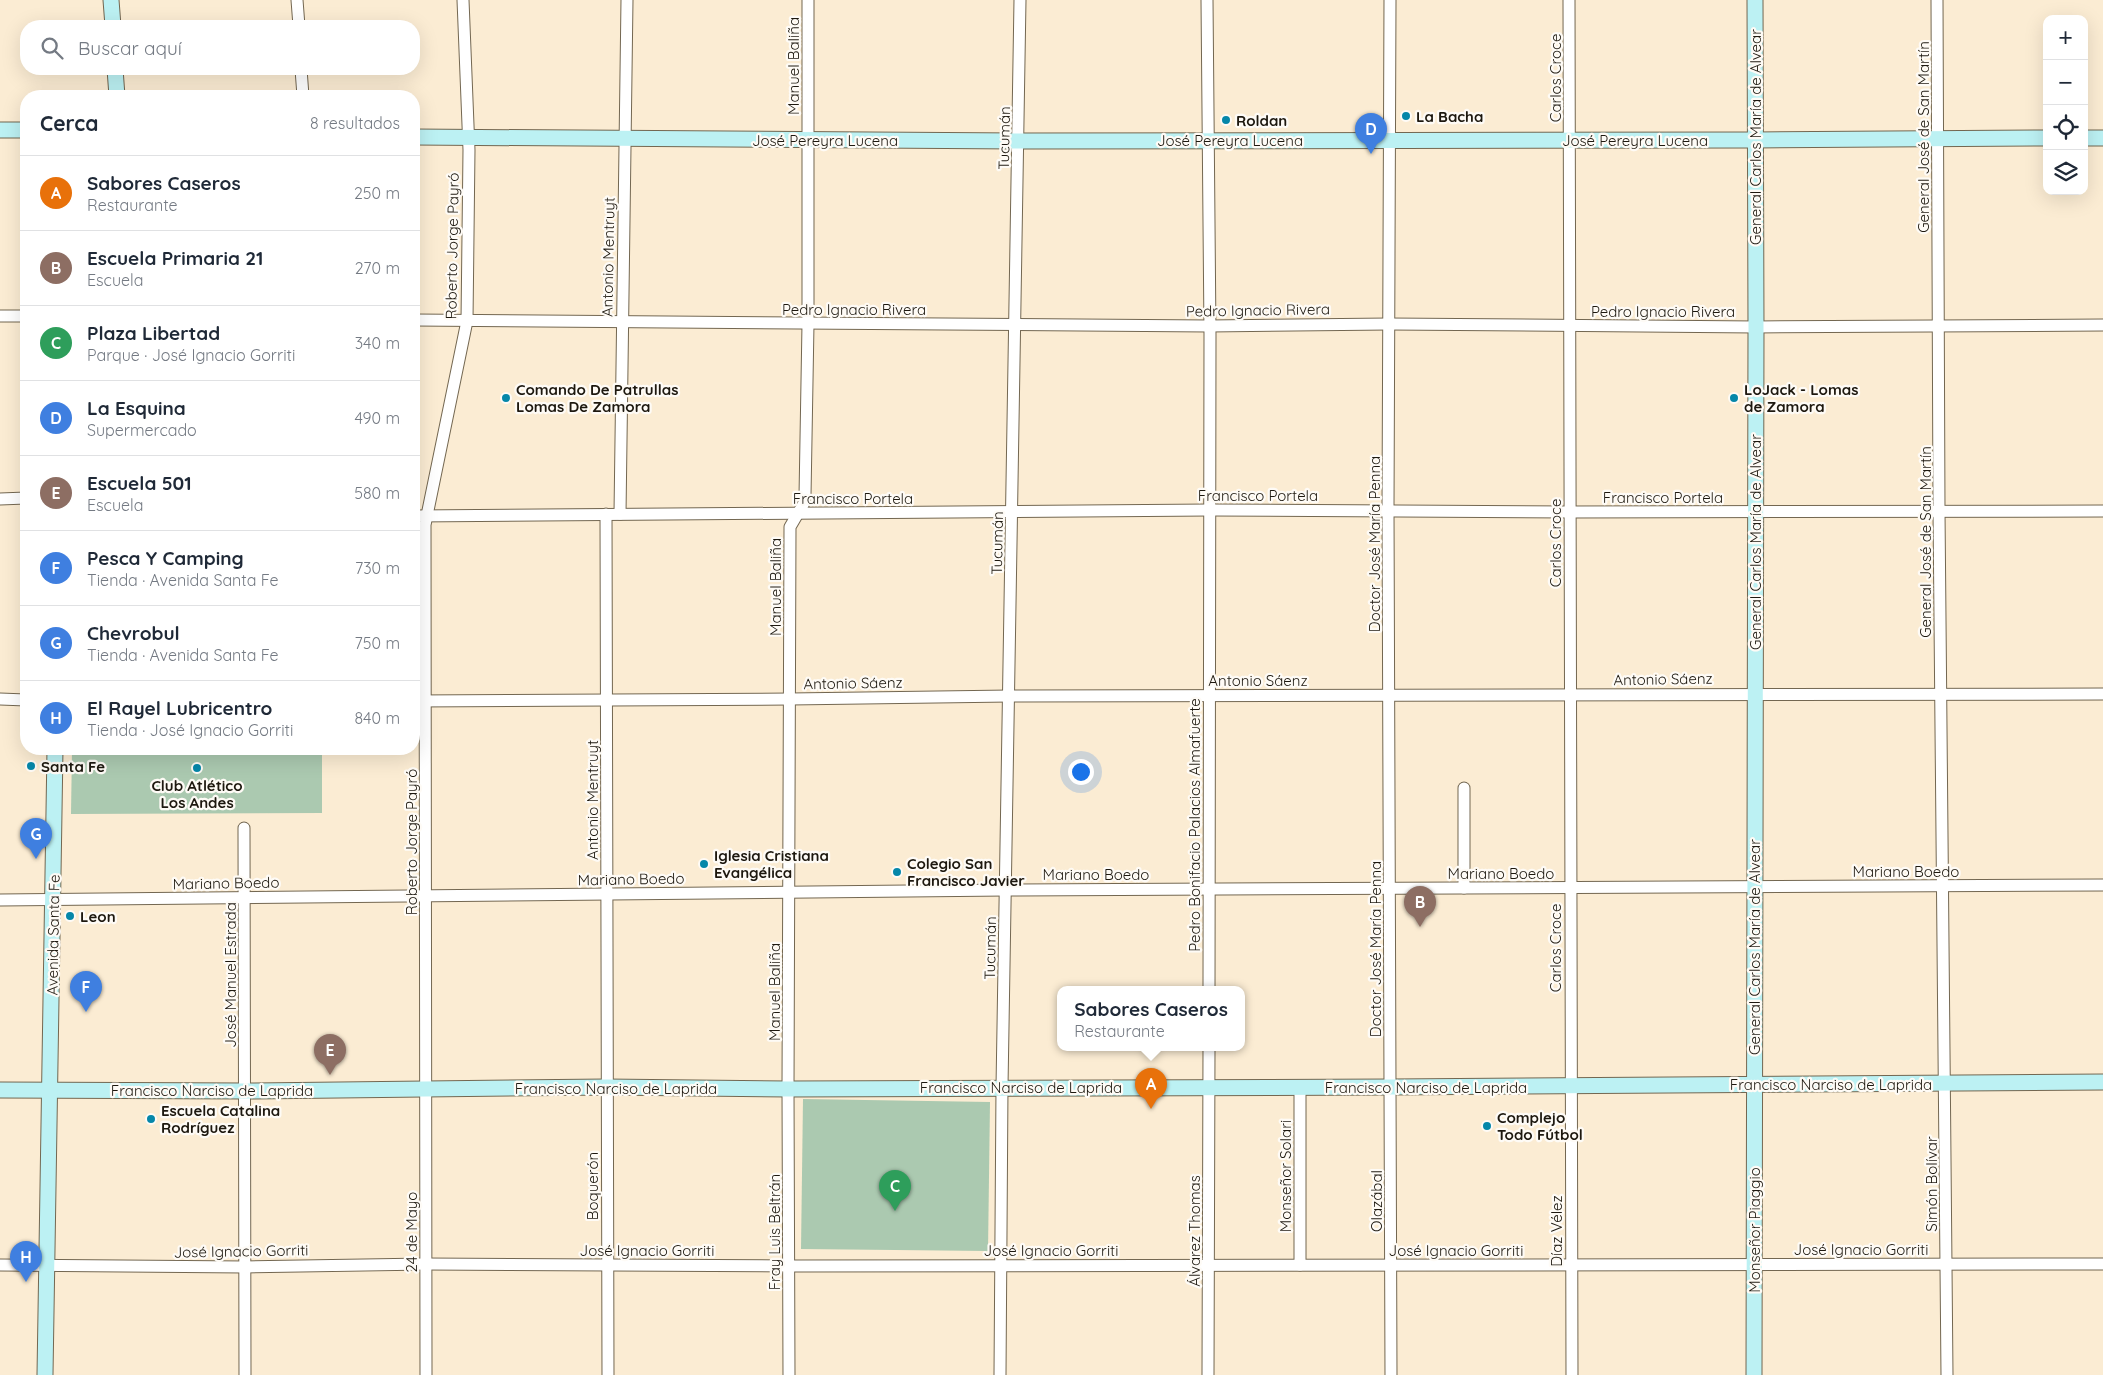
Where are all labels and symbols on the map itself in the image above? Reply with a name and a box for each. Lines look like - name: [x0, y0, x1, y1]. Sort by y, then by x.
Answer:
- street label: Manuel Baliña: [784, 17, 803, 115]
- street label: General Carlos María de Alvear: [1746, 29, 1765, 245]
- street label: Carlos Croce: [1546, 34, 1565, 122]
- street label: General José de San Martín: [1914, 41, 1933, 233]
- street label: Tucumán: [994, 106, 1014, 170]
- place label: La Bacha: [1416, 107, 1483, 126]
- marker: La Bacha: [1400, 110, 1412, 122]
- place label: Roldan: [1236, 111, 1287, 130]
- pin: D: [1355, 113, 1387, 154]
- marker: Roldan: [1220, 114, 1232, 126]
- street label: José Pereyra Lucena: [752, 131, 898, 150]
- street label: José Pereyra Lucena: [1157, 131, 1303, 150]
- street label: José Pereyra Lucena: [1562, 131, 1708, 150]
- street label: Roberto Jorge Payró: [441, 173, 463, 319]
- street label: Antonio Mentruyt: [597, 197, 619, 317]
- street label: Pedro Ignacio Rivera: [1186, 299, 1330, 321]
- street label: Pedro Ignacio Rivera: [782, 300, 926, 319]
- street label: Pedro Ignacio Rivera: [1591, 302, 1735, 321]
- place label: Comando De Patrullas Lomas De Zamora: [516, 380, 678, 416]
- place label: LoJack - Lomas de Zamora: [1744, 380, 1858, 416]
- marker: Comando De Patrullas Lomas De Zamora: [500, 392, 512, 404]
- marker: LoJack - Lomas de Zamora: [1728, 392, 1740, 404]
- street label: General Carlos María de Alvear: [1746, 434, 1765, 650]
- street label: General José de San Martín: [1916, 446, 1935, 638]
- street label: Doctor José María Penna: [1365, 456, 1384, 632]
- street label: Francisco Portela: [1198, 486, 1318, 505]
- street label: Francisco Portela: [1603, 488, 1723, 507]
- street label: Francisco Portela: [793, 489, 913, 508]
- street label: Carlos Croce: [1546, 499, 1565, 587]
- street label: Tucumán: [987, 511, 1007, 575]
- street label: Manuel Baliña: [766, 538, 785, 636]
- street label: Antonio Sáenz: [1613, 669, 1713, 689]
- street label: Antonio Sáenz: [1208, 671, 1308, 690]
- street label: Antonio Sáenz: [803, 673, 903, 693]
- street label: Pedro Bonifacio Palacios Almafuerte: [1185, 698, 1204, 952]
- street label: Antonio Mentruyt: [583, 740, 602, 860]
- place label: Santa Fe: [41, 757, 105, 776]
- your location: [1068, 759, 1094, 785]
- marker: Santa Fe: [25, 760, 37, 772]
- marker: Club Atlético Los Andes: [191, 762, 203, 774]
- street label: Roberto Jorge Payró: [402, 769, 421, 915]
- place label: Club Atlético Los Andes: [151, 776, 243, 812]
- pin: G: [20, 818, 52, 859]
- street label: General Carlos María de Alvear: [1745, 839, 1764, 1055]
- place label: Iglesia Cristiana Evangélica: [714, 846, 829, 882]
- place label: Colegio San Francisco Javier: [907, 854, 1025, 890]
- marker: Iglesia Cristiana Evangélica: [698, 858, 710, 870]
- street label: Doctor José María Penna: [1366, 861, 1385, 1037]
- street label: Mariano Boedo: [1853, 862, 1959, 881]
- street label: Mariano Boedo: [1448, 864, 1554, 883]
- street label: Mariano Boedo: [1043, 865, 1149, 884]
- marker: Colegio San Francisco Javier: [891, 866, 903, 878]
- street label: Mariano Boedo: [577, 869, 685, 889]
- street label: Mariano Boedo: [172, 873, 280, 893]
- street label: Avenida Santa Fe: [42, 874, 64, 996]
- pin: B: [1404, 886, 1436, 927]
- street label: José Manuel Estrada: [221, 902, 240, 1048]
- street label: Carlos Croce: [1546, 904, 1565, 992]
- place label: Leon: [80, 907, 116, 926]
- marker: Leon: [64, 910, 76, 922]
- street label: Tucumán: [980, 916, 1000, 980]
- street label: Manuel Baliña: [765, 943, 784, 1041]
- pin: F: [70, 971, 102, 1012]
- pin: E: [314, 1034, 346, 1075]
- pin: A: [1135, 1068, 1167, 1109]
- street label: Francisco Narciso de Laprida: [1730, 1075, 1932, 1094]
- street label: Francisco Narciso de Laprida: [920, 1078, 1122, 1097]
- street label: Francisco Narciso de Laprida: [1325, 1078, 1527, 1097]
- street label: Francisco Narciso de Laprida: [515, 1079, 717, 1098]
- street label: Francisco Narciso de Laprida: [111, 1081, 313, 1100]
- place label: Escuela Catalina Rodríguez: [161, 1101, 280, 1137]
- place label: Complejo Todo Fútbol: [1497, 1108, 1583, 1144]
- marker: Escuela Catalina Rodríguez: [145, 1113, 157, 1125]
- street label: Monseñor Solari: [1276, 1120, 1295, 1232]
- marker: Complejo Todo Fútbol: [1481, 1120, 1493, 1132]
- street label: Simón Bolívar: [1922, 1136, 1941, 1232]
- street label: Boquerón: [583, 1152, 602, 1220]
- street label: Monseñor Piaggio: [1745, 1167, 1764, 1293]
- pin: C: [879, 1170, 911, 1211]
- street label: Olazábal: [1367, 1170, 1386, 1232]
- street label: Fray Luis Beltrán: [765, 1174, 784, 1290]
- street label: Álvarez Thomas: [1185, 1175, 1204, 1287]
- street label: 24 de Mayo: [402, 1192, 421, 1272]
- street label: Díaz Vélez: [1547, 1195, 1566, 1267]
- street label: José Ignacio Gorriti: [173, 1240, 309, 1262]
- street label: José Ignacio Gorriti: [1794, 1240, 1928, 1259]
- pin: H: [10, 1241, 42, 1282]
- street label: José Ignacio Gorriti: [580, 1241, 714, 1260]
- street label: José Ignacio Gorriti: [984, 1241, 1118, 1260]
- street label: José Ignacio Gorriti: [1389, 1241, 1523, 1260]

